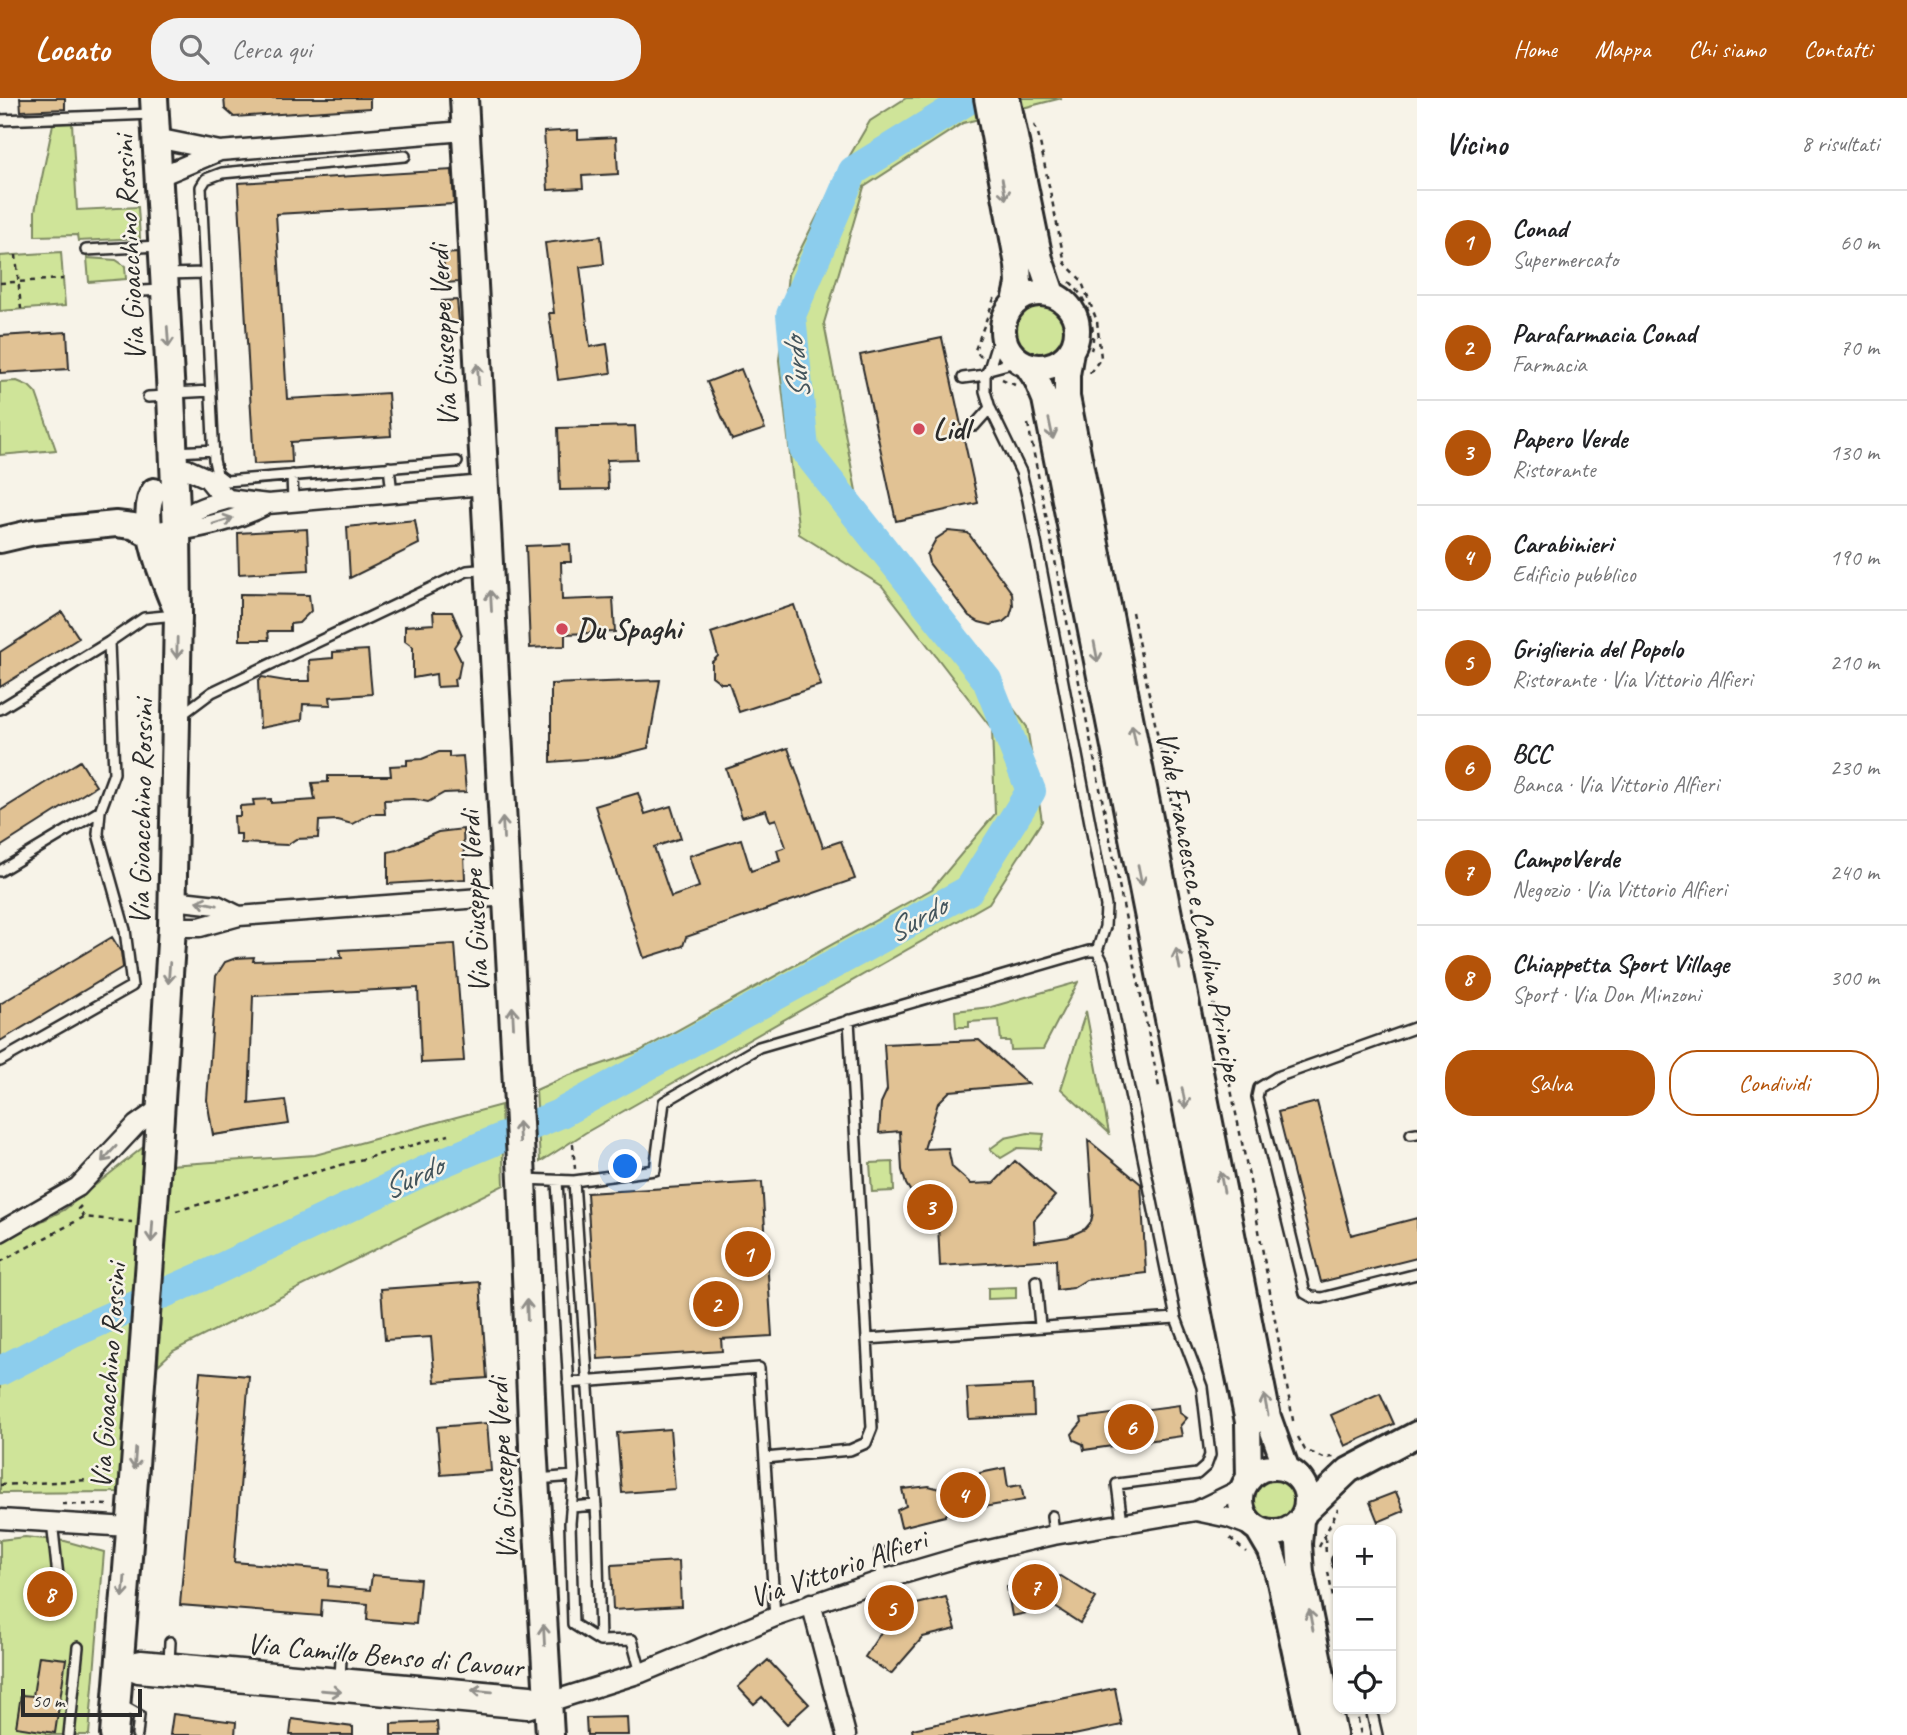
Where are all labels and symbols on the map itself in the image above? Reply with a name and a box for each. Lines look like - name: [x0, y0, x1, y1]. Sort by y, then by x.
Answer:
- street label: Via Gioacchino Rossini: [104, 131, 154, 362]
- one-way arrow: [998, 177, 1011, 200]
- street label: Via Giuseppe Verdi: [419, 240, 467, 428]
- one-way arrow: [161, 326, 174, 349]
- water label: Surdo: [772, 330, 820, 402]
- one-way arrow: [472, 362, 485, 385]
- place label: Lidl: [933, 410, 975, 448]
- one-way arrow: [1044, 417, 1058, 440]
- marker: Lidl: [911, 421, 927, 437]
- one-way arrow: [212, 513, 234, 526]
- one-way arrow: [484, 590, 497, 612]
- place label: Du Spaghi: [576, 610, 685, 648]
- marker: Du Spaghi: [554, 621, 570, 637]
- one-way arrow: [170, 636, 184, 659]
- one-way arrow: [1090, 640, 1104, 663]
- street label: Via Gioacchino Rossini: [120, 695, 162, 925]
- one-way arrow: [1127, 724, 1140, 747]
- street label: Viale Francesco e Carolina Principe: [1148, 728, 1253, 1086]
- street label: Via Giuseppe Verdi: [450, 806, 498, 994]
- one-way arrow: [497, 817, 510, 840]
- one-way arrow: [1134, 863, 1148, 886]
- water label: Surdo: [879, 883, 958, 952]
- one-way arrow: [196, 896, 219, 910]
- one-way arrow: [1170, 948, 1184, 971]
- one-way arrow: [162, 961, 175, 984]
- one-way arrow: [506, 1006, 519, 1029]
- one-way arrow: [1178, 1086, 1192, 1109]
- one-way arrow: [512, 1121, 525, 1144]
- water label: Surdo: [375, 1143, 454, 1209]
- one-way arrow: [101, 1145, 118, 1162]
- your location: [608, 1149, 642, 1183]
- one-way arrow: [1214, 1171, 1228, 1194]
- pin: 3: [907, 1181, 953, 1233]
- one-way arrow: [145, 1220, 158, 1243]
- pin: 1: [725, 1228, 771, 1280]
- street label: Via Gioacchino Rossini: [81, 1259, 135, 1490]
- pin: 2: [693, 1278, 739, 1330]
- one-way arrow: [520, 1299, 534, 1322]
- street label: Via Giuseppe Verdi: [478, 1373, 526, 1561]
- one-way arrow: [1258, 1394, 1272, 1417]
- pin: 6: [1108, 1401, 1154, 1453]
- one-way arrow: [129, 1447, 142, 1470]
- pin: 4: [940, 1469, 986, 1521]
- street label: Via Vittorio Alfieri: [745, 1519, 935, 1616]
- pin: 7: [1012, 1561, 1058, 1613]
- pin: 8: [27, 1568, 73, 1620]
- one-way arrow: [117, 1575, 130, 1598]
- pin: 5: [868, 1582, 914, 1634]
- one-way arrow: [1303, 1609, 1317, 1632]
- street label: Via Camillo Benso di Cavour: [245, 1624, 527, 1686]
- one-way arrow: [537, 1624, 550, 1647]
- one-way arrow: [471, 1684, 494, 1697]
- one-way arrow: [319, 1685, 342, 1698]
- scale bar: [21, 1686, 142, 1718]

